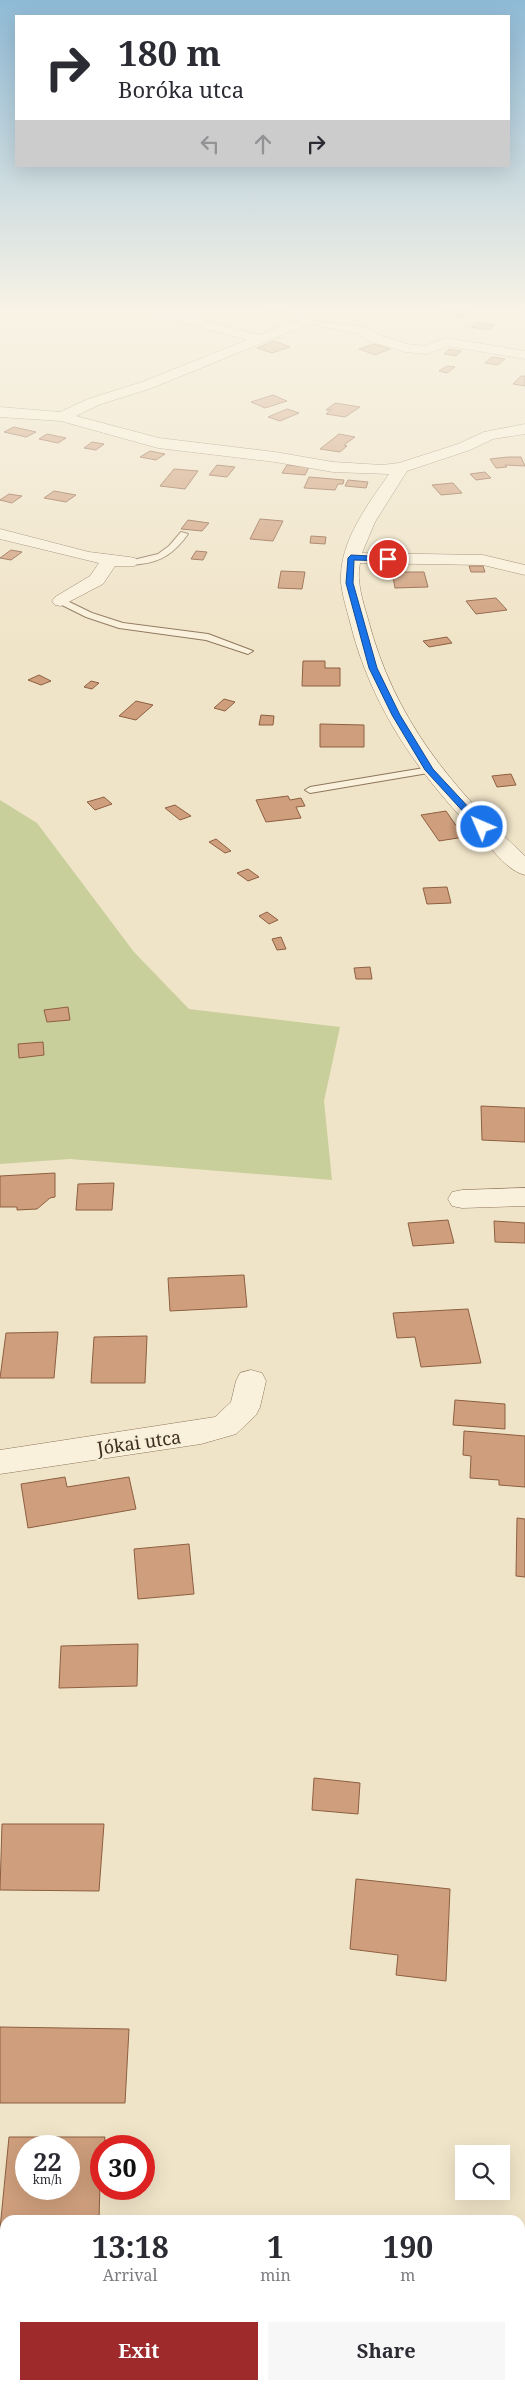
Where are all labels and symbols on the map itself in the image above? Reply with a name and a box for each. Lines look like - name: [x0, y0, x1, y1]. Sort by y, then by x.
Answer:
- pin: [367, 538, 409, 580]
- position arrow: [455, 800, 507, 852]
- street label: Jókai utca: [94, 1424, 183, 1460]
- speed limit sign: 30: [90, 2135, 155, 2200]

